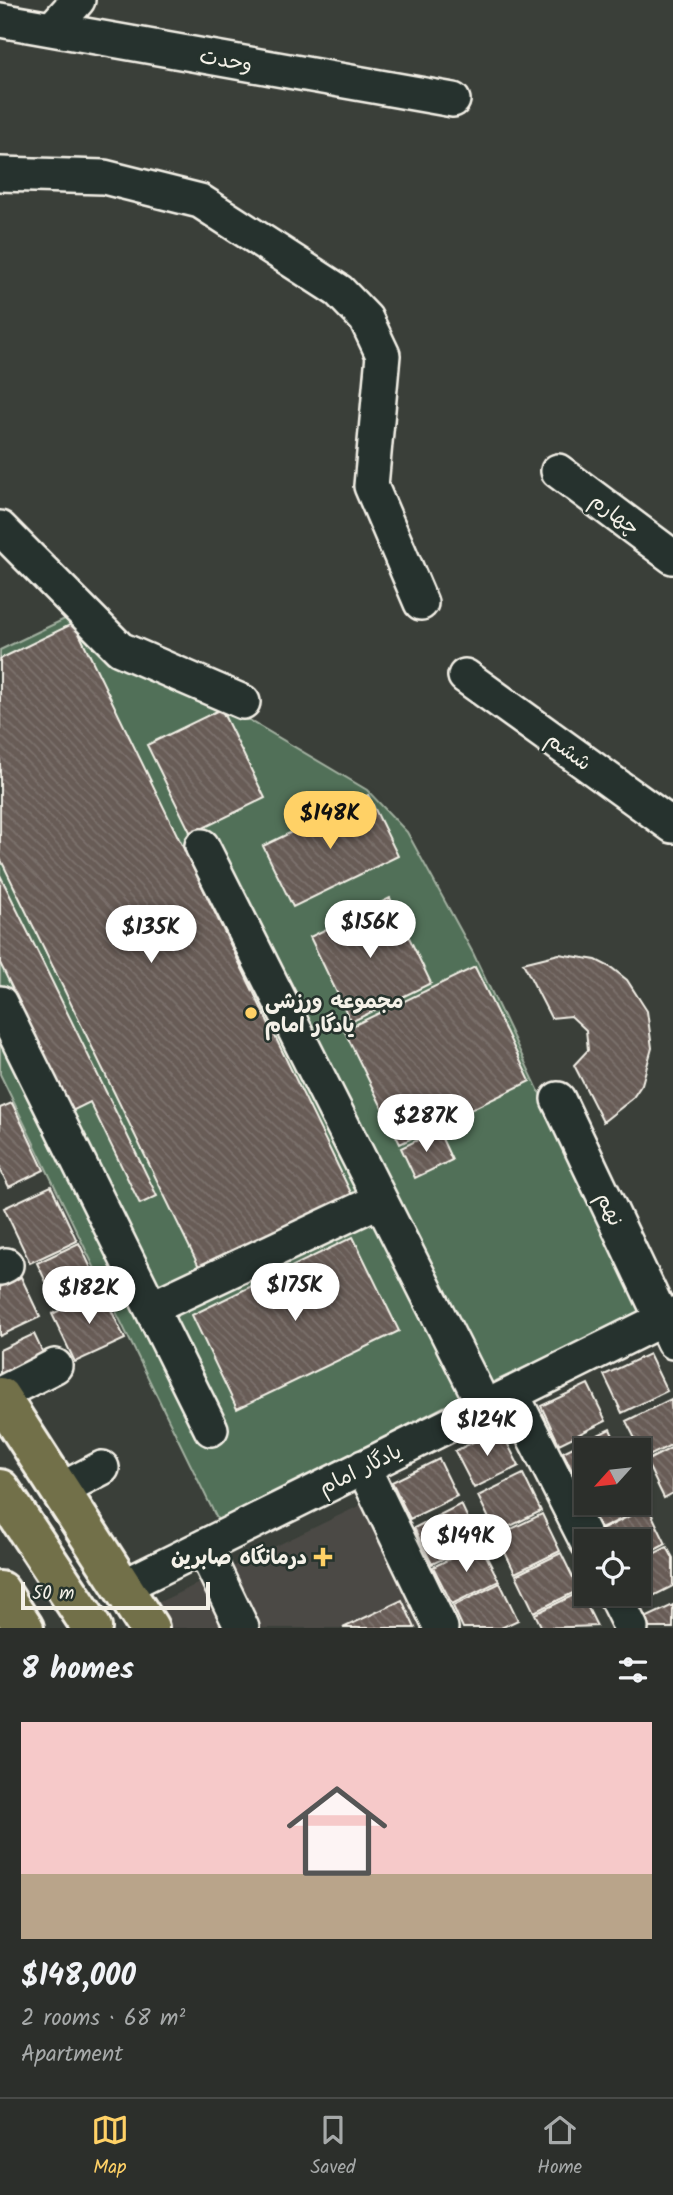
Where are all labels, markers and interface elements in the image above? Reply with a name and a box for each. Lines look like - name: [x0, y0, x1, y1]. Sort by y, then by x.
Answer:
- street label: وحدت: [197, 41, 255, 82]
- street label: چهارم: [582, 485, 646, 545]
- street label: ششم: [538, 724, 598, 780]
- pin: $148K: [281, 792, 379, 851]
- text: $148K: [300, 796, 360, 832]
- pin: $156K: [321, 900, 419, 960]
- text: $156K: [341, 905, 399, 941]
- pin: $135K: [102, 906, 200, 965]
- text: $135K: [122, 910, 180, 946]
- place label: مجموعه ورزشی یادگار امام: [265, 986, 404, 1043]
- marker: مجموعه ورزشی یادگار امام: [243, 1005, 259, 1021]
- pin: $287K: [377, 1094, 475, 1154]
- text: $287K: [393, 1099, 459, 1135]
- street label: نهم: [586, 1187, 631, 1232]
- pin: $175K: [246, 1264, 344, 1323]
- pin: $182K: [40, 1266, 138, 1326]
- text: $175K: [267, 1268, 323, 1304]
- text: $182K: [58, 1271, 120, 1307]
- pin: $124K: [438, 1398, 536, 1458]
- text: $124K: [457, 1403, 517, 1439]
- street label: یادگار امام: [314, 1436, 408, 1505]
- north arrow: [574, 1438, 651, 1516]
- map controls: [574, 1438, 651, 1606]
- pin: $149K: [417, 1514, 515, 1574]
- text: $149K: [437, 1519, 495, 1555]
- button: locate: [574, 1529, 651, 1606]
- place label: درمانگاه صابرین: [171, 1542, 307, 1575]
- marker: درمانگاه صابرین: [313, 1547, 333, 1567]
- scale bar: [21, 1579, 210, 1611]
- text: 50 m: [32, 1579, 74, 1609]
- text: 8 homes: [21, 1646, 134, 1694]
- icon: filters: [614, 1651, 652, 1689]
- icon: home: [274, 1768, 400, 1894]
- text: $148,000: [21, 1953, 136, 2001]
- text: 2 rooms · 68 m²: [21, 2001, 185, 2037]
- text: Apartment: [21, 2037, 123, 2073]
- tab: Map: [91, 2111, 129, 2183]
- tab: Saved: [310, 2111, 356, 2183]
- tab: Home: [537, 2111, 582, 2183]

